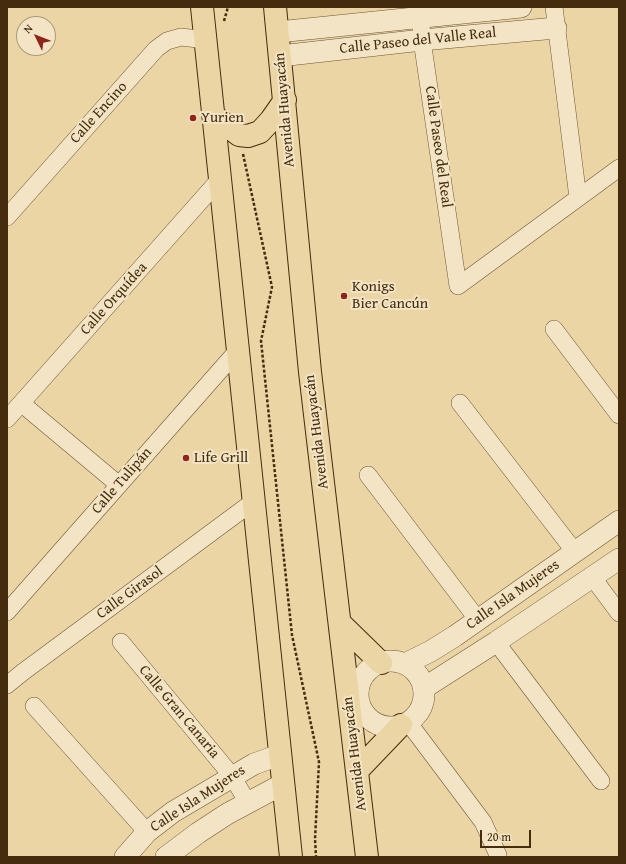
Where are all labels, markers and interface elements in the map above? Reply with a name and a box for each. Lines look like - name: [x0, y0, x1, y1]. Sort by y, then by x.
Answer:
- north arrow: [16, 16, 56, 56]
- text: N: [20, 20, 36, 37]
- street label: Calle Paseo del Valle Real: [339, 24, 497, 58]
- street label: Avenida Huayacán: [271, 52, 299, 168]
- street label: Calle Encino: [67, 78, 131, 148]
- street label: Calle Paseo del Real: [421, 85, 455, 209]
- place label: Yurien: [201, 109, 244, 127]
- marker: Yurien: [188, 113, 198, 123]
- street label: Calle Orquídea: [77, 259, 151, 339]
- place label: Konigs Bier Cancún: [352, 278, 428, 313]
- marker: Konigs Bier Cancún: [339, 291, 349, 301]
- street label: Avenida Huayacán: [301, 374, 333, 490]
- street label: Calle Tulipán: [88, 444, 156, 518]
- place label: Life Grill: [194, 449, 248, 467]
- marker: Life Grill: [181, 453, 191, 463]
- street label: Calle Isla Mujeres: [463, 556, 563, 634]
- street label: Calle Girasol: [93, 563, 167, 623]
- street label: Calle Gran Canaria: [135, 662, 223, 762]
- street label: Avenida Huayacán: [339, 696, 371, 812]
- street label: Calle Isla Mujeres: [147, 762, 249, 836]
- scale bar: [482, 822, 533, 848]
- text: 20 m: [487, 828, 511, 845]

